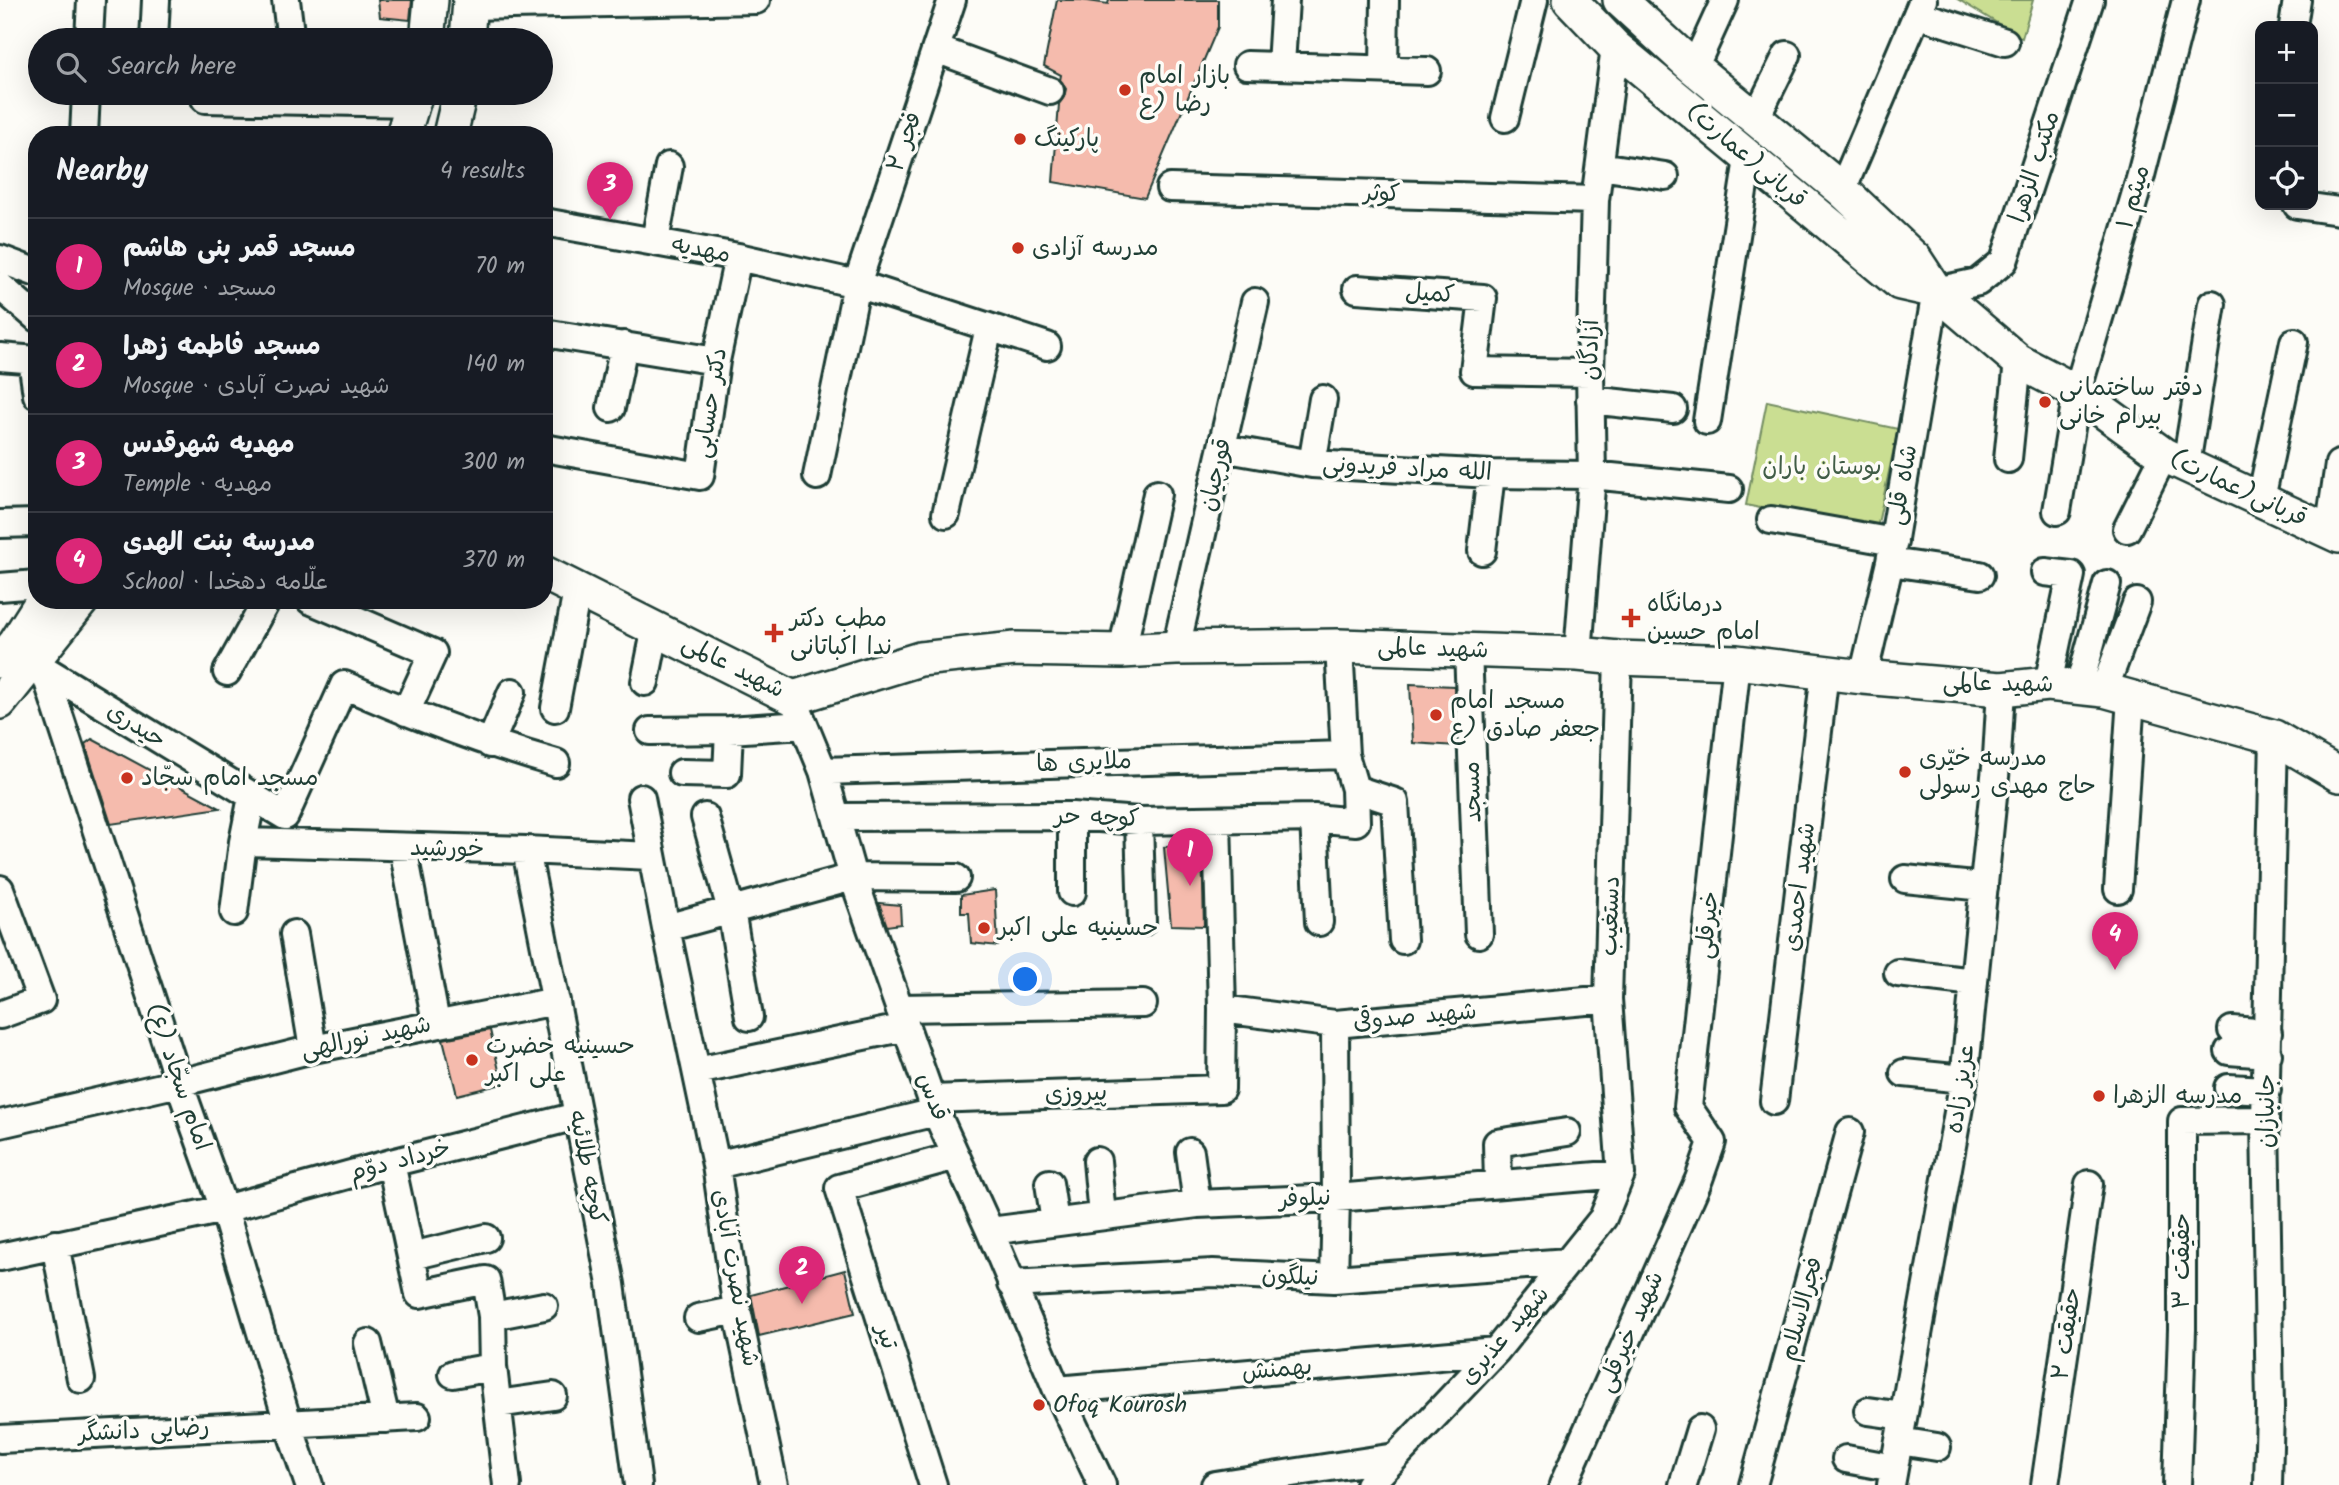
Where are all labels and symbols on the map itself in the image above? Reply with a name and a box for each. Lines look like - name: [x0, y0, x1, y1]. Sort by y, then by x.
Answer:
- place label: بازار امام رضا (ع: [1139, 57, 1230, 124]
- marker: بازار امام رضا (ع: [1117, 82, 1133, 98]
- street label: (عمارت)قربانی: [1677, 93, 1815, 219]
- street label: مکتب الزهرا: [1999, 106, 2071, 228]
- street label: فجر ۲: [877, 107, 933, 177]
- place label: پارکینگ: [1034, 120, 1099, 159]
- marker: پارکینگ: [1012, 131, 1028, 147]
- street label: میثم ۱: [2106, 160, 2162, 234]
- pin: 3: [587, 162, 633, 220]
- street label: کوثر: [1361, 174, 1401, 214]
- street label: مهدیه: [668, 225, 734, 275]
- place label: مدرسه آزادی: [1032, 229, 1159, 268]
- marker: مدرسه آزادی: [1010, 240, 1026, 256]
- street label: کمیل: [1404, 273, 1456, 315]
- street label: آزادگان: [1571, 318, 1611, 381]
- street label: دکتر حسابی: [683, 345, 739, 461]
- place label: دفتر ساختمانی بیرام خانی: [2059, 369, 2203, 436]
- marker: دفتر ساختمانی بیرام خانی: [2037, 394, 2053, 410]
- street label: قورچیان: [1189, 435, 1243, 515]
- street label: (عمارت)قربانی: [2163, 440, 2313, 538]
- street label: شاه قلی: [1877, 442, 1929, 528]
- street label: الله مراد فریدونی: [1321, 445, 1493, 493]
- park label: بوستان باران: [1762, 448, 1882, 487]
- place label: درمانگاه امام حسین: [1647, 585, 1760, 652]
- place label: مطب دکتر ندا اکباتانی: [788, 600, 892, 667]
- marker: درمانگاه امام حسین: [1621, 608, 1641, 628]
- marker: مطب دکتر ندا اکباتانی: [764, 623, 784, 643]
- street label: شهید عالمی: [675, 624, 791, 710]
- street label: شهید عالمی: [1377, 628, 1489, 670]
- street label: شهید عالمی: [1942, 664, 2054, 704]
- place label: مسجد امام جعفر صادق (ع: [1450, 682, 1600, 749]
- street label: حیدری: [99, 692, 173, 760]
- marker: مسجد امام جعفر صادق (ع: [1428, 707, 1444, 723]
- place label: مدرسه خیّری حاج مهدی رسولی: [1919, 739, 2096, 806]
- street label: ملایری ها: [1036, 742, 1132, 784]
- place label: مسجد امام سجّاد: [141, 759, 318, 798]
- street label: مسجد: [1452, 761, 1494, 823]
- marker: مدرسه خیّری حاج مهدی رسولی: [1897, 764, 1913, 780]
- marker: مسجد امام سجّاد: [119, 770, 135, 786]
- street label: کوچه حر: [1052, 797, 1140, 839]
- street label: شهید احمدی: [1773, 820, 1827, 954]
- pin: 1: [1167, 828, 1213, 886]
- street label: خورشید: [409, 829, 485, 869]
- street label: دستغیب: [1590, 875, 1632, 957]
- street label: خیرقلی: [1685, 889, 1731, 961]
- place label: حسینیه علی اکبر: [996, 909, 1159, 948]
- pin: 4: [2092, 912, 2138, 970]
- marker: حسینیه علی اکبر: [976, 920, 992, 936]
- your location: [1008, 962, 1042, 996]
- street label: شهید صدوقی: [1352, 992, 1478, 1042]
- street label: امام سجّاد (ع): [135, 998, 221, 1156]
- street label: شهید نورالهی: [297, 1005, 435, 1071]
- place label: حسینیه حضرت علی اکبر: [484, 1027, 635, 1094]
- street label: عزیز زاده: [1935, 1042, 1987, 1136]
- marker: حسینیه حضرت علی اکبر: [464, 1052, 480, 1068]
- street label: قدس: [905, 1067, 959, 1127]
- street label: پیروزی: [1044, 1073, 1108, 1115]
- street label: جانبازان: [2247, 1073, 2287, 1149]
- place label: مدرسه الزهرا: [2113, 1077, 2242, 1116]
- marker: مدرسه الزهرا: [2091, 1088, 2107, 1104]
- street label: کوچه طلائیه: [557, 1106, 617, 1228]
- street label: خرداد دوّم: [345, 1129, 455, 1193]
- street label: نیلوفر: [1276, 1178, 1332, 1220]
- street label: شهید نصرت آبادی: [700, 1186, 770, 1370]
- street label: حقیقت ۳: [2163, 1213, 2202, 1309]
- pin: 2: [779, 1246, 825, 1304]
- street label: فجرالاسلام: [1769, 1253, 1835, 1365]
- street label: نیلگون: [1260, 1256, 1320, 1298]
- street label: شهید خیرقلی: [1587, 1265, 1675, 1399]
- street label: شهید عذیری: [1450, 1277, 1560, 1395]
- street label: حقیقت ۲: [2041, 1285, 2093, 1383]
- street label: تیر: [863, 1318, 908, 1355]
- street label: بهمنش: [1240, 1347, 1314, 1393]
- place label: Ofoq Kourosh: [1053, 1386, 1187, 1425]
- marker: Ofoq Kourosh: [1031, 1397, 1047, 1413]
- street label: رضایی دانشگر: [75, 1408, 211, 1454]

